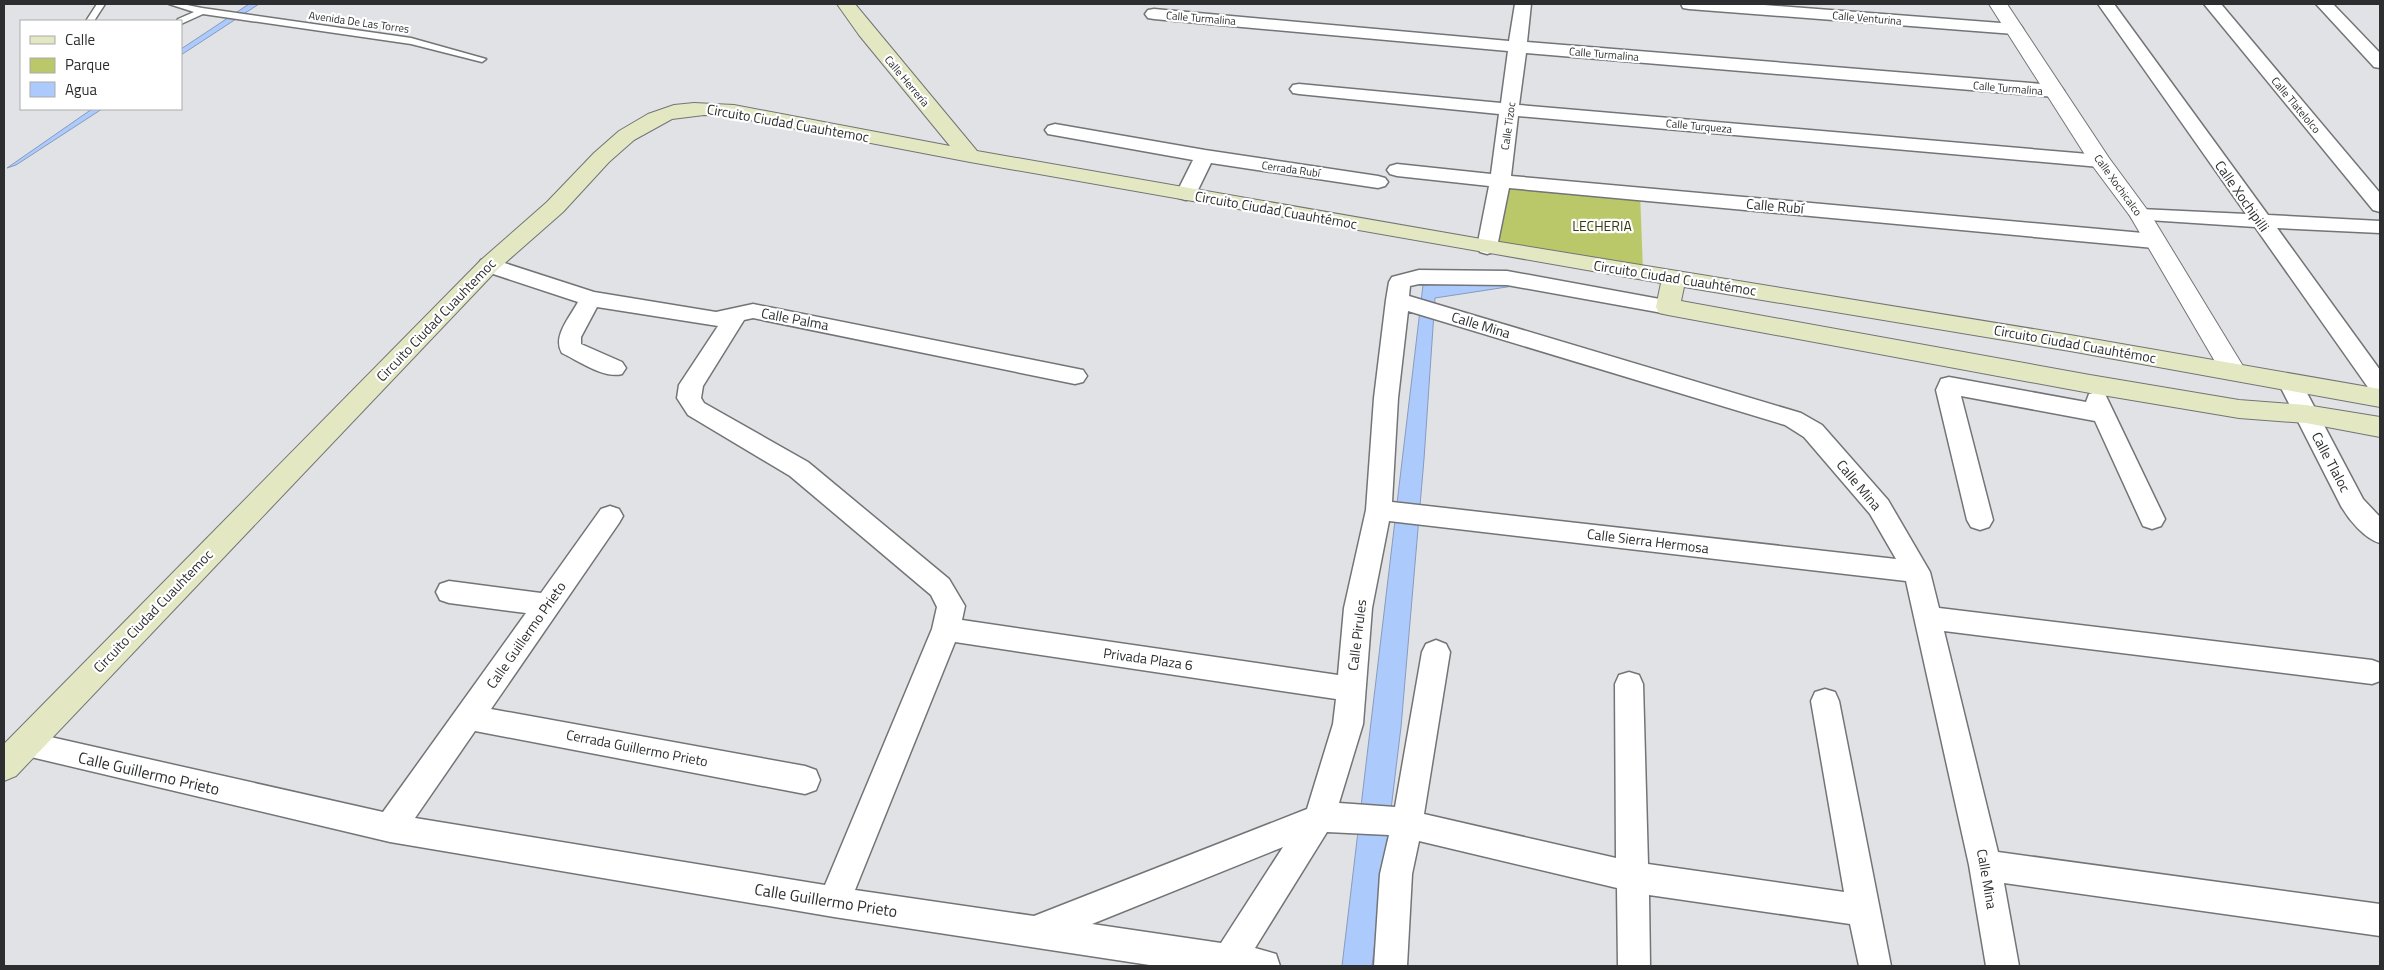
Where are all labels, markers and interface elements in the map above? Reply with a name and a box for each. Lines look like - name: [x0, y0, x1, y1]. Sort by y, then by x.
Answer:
- street label: Avenida De Las Torres: [308, 7, 410, 37]
- street label: Calle Turmalina: [1165, 7, 1237, 29]
- street label: Calle Venturina: [1832, 7, 1903, 29]
- legend: [20, 20, 182, 110]
- text: Calle: [65, 28, 95, 51]
- street label: Calle Turmalina: [1568, 43, 1640, 65]
- street label: Calle Herrería: [881, 52, 933, 110]
- text: Parque: [65, 53, 110, 76]
- street label: Calle Tlatelolco: [2268, 73, 2325, 137]
- street label: Calle Turmalina: [1972, 77, 2044, 99]
- text: Agua: [65, 78, 97, 101]
- street label: Circuito Ciudad Cuauhtemoc: [705, 98, 871, 147]
- street label: Calle Tizoc: [1497, 101, 1519, 151]
- street label: Calle Turqueza: [1665, 115, 1733, 137]
- street label: Calle Xochicalco: [2090, 151, 2146, 219]
- street label: Calle Xochipilli: [2210, 156, 2275, 236]
- street label: Cerrada Rubí: [1261, 157, 1323, 181]
- street label: Circuito Ciudad Cuauhtémoc: [1193, 185, 1359, 234]
- street label: Calle Rubí: [1745, 193, 1806, 219]
- park label: LECHERIA: [1572, 215, 1632, 236]
- street label: Circuito Ciudad Cuauhtemoc: [371, 253, 500, 386]
- street label: Circuito Ciudad Cuauhtémoc: [1592, 254, 1758, 301]
- street label: Calle Palma: [759, 302, 831, 335]
- street label: Calle Mina: [1449, 306, 1513, 343]
- street label: Circuito Ciudad Cuauhtémoc: [1992, 319, 2158, 368]
- street label: Calle Tlaloc: [2307, 428, 2356, 496]
- street label: Calle Mina: [1832, 455, 1887, 515]
- street label: Calle Sierra Hermosa: [1586, 523, 1710, 558]
- street label: Circuito Ciudad Cuauhtemoc: [88, 544, 217, 677]
- street label: Calle Guillermo Prieto: [481, 577, 570, 693]
- street label: Calle Pirules: [1342, 598, 1371, 672]
- street label: Privada Plaza 6: [1102, 642, 1194, 675]
- street label: Cerrada Guillermo Prieto: [564, 723, 710, 772]
- street label: Calle Guillermo Prieto: [76, 745, 222, 801]
- street label: Calle Mina: [1972, 847, 2003, 911]
- street label: Calle Guillermo Prieto: [753, 877, 899, 923]

